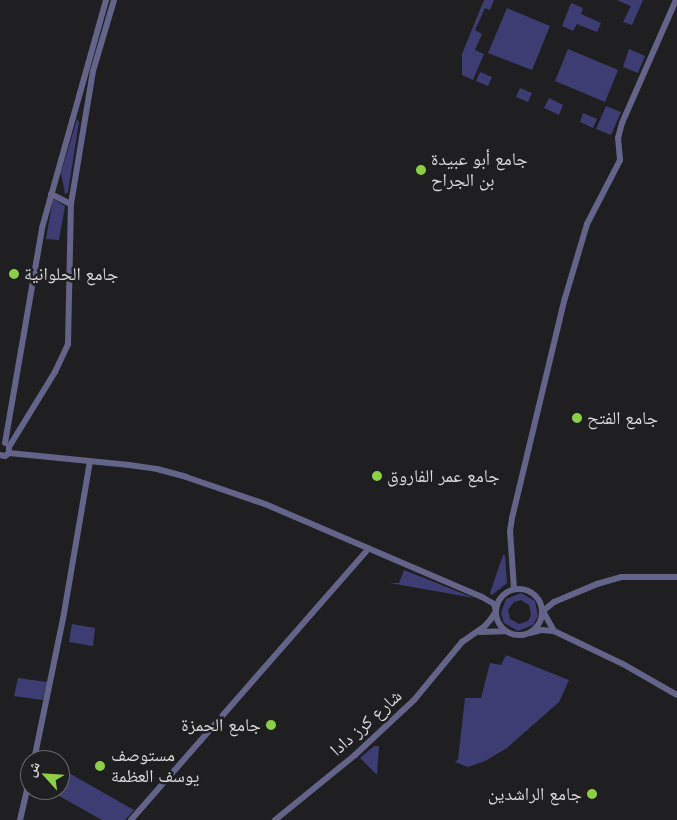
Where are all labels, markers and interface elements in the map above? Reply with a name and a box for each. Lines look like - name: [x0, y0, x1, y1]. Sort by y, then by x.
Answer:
- place label: جامع أبو عبيدة بن الجراح: [431, 149, 528, 192]
- marker: جامع أبو عبيدة بن الجراح: [415, 164, 427, 176]
- place label: جامع الحلوانية: [24, 263, 118, 285]
- marker: جامع الحلوانية: [8, 268, 20, 280]
- place label: جامع الفتح: [587, 407, 658, 429]
- marker: جامع الفتح: [571, 412, 583, 424]
- place label: جامع عمر الفاروق: [387, 465, 500, 487]
- marker: جامع عمر الفاروق: [371, 470, 383, 482]
- street label: شارع كرز دادا: [326, 685, 406, 761]
- place label: جامع الحمزة: [181, 714, 261, 736]
- marker: جامع الحمزة: [265, 719, 277, 731]
- place label: مستوصف يوسف العظمة: [111, 745, 199, 788]
- north arrow: [20, 750, 70, 800]
- text: ش: [21, 758, 44, 779]
- marker: مستوصف يوسف العظمة: [93, 759, 107, 773]
- place label: جامع الراشدين: [488, 783, 582, 805]
- marker: جامع الراشدين: [586, 788, 598, 800]

